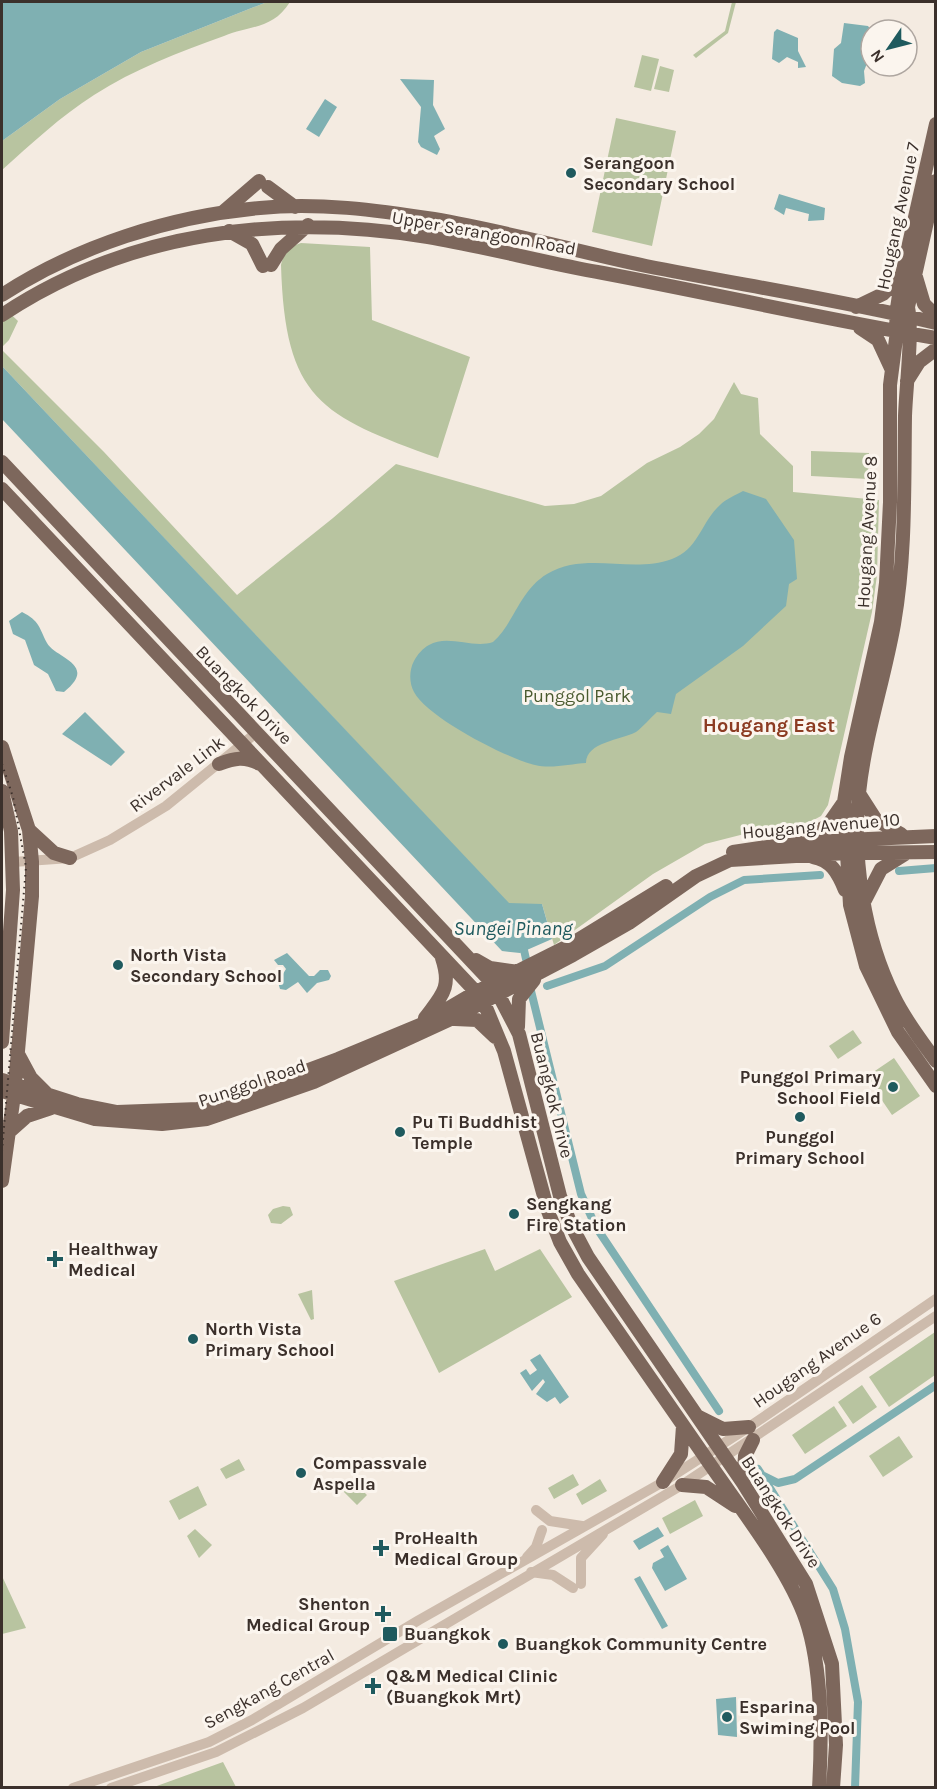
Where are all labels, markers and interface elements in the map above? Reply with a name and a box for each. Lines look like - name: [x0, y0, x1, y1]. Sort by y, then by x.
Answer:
- north arrow: [859, 18, 919, 78]
- text: N: [866, 46, 888, 66]
- street label: Hougang Avenue 7: [872, 140, 924, 292]
- place label: Serangoon Secondary School: [583, 152, 735, 195]
- marker: Serangoon Secondary School: [564, 166, 578, 180]
- street label: Upper Serangoon Road: [390, 206, 578, 260]
- street label: Hougang Avenue 8: [852, 455, 882, 609]
- street label: Buangkok Drive: [191, 641, 297, 749]
- park label: Punggol Park: [523, 685, 631, 707]
- district label: Hougang East: [703, 714, 835, 737]
- street label: Rivervale Link: [125, 731, 229, 817]
- street label: Hougang Avenue 10: [741, 808, 901, 844]
- water label: Sungei Pinang: [453, 917, 573, 940]
- place label: North Vista Secondary School: [130, 944, 282, 987]
- marker: North Vista Secondary School: [111, 958, 125, 972]
- street label: Buangkok Drive: [526, 1030, 578, 1160]
- street label: Punggol Road: [195, 1054, 309, 1112]
- place label: Punggol Primary School Field: [740, 1066, 881, 1109]
- marker: Punggol Primary School Field: [886, 1080, 900, 1094]
- marker: Punggol Primary School: [793, 1110, 807, 1124]
- place label: Pu Ti Buddhist Temple: [412, 1111, 537, 1154]
- marker: Pu Ti Buddhist Temple: [393, 1125, 407, 1139]
- place label: Punggol Primary School: [735, 1126, 865, 1169]
- place label: Sengkang Fire Station: [526, 1193, 626, 1236]
- marker: Sengkang Fire Station: [507, 1207, 521, 1221]
- place label: Healthway Medical: [68, 1238, 158, 1281]
- marker: Healthway Medical: [46, 1250, 64, 1268]
- street label: Hougang Avenue 6: [748, 1307, 886, 1413]
- place label: North Vista Primary School: [205, 1318, 335, 1361]
- marker: North Vista Primary School: [186, 1332, 200, 1346]
- place label: Compassvale Aspella: [313, 1452, 427, 1495]
- street label: Buangkok Drive: [737, 1452, 825, 1572]
- marker: Compassvale Aspella: [294, 1466, 308, 1480]
- place label: ProHealth Medical Group: [394, 1527, 518, 1570]
- marker: ProHealth Medical Group: [372, 1539, 390, 1557]
- place label: Shenton Medical Group: [246, 1593, 370, 1636]
- marker: Shenton Medical Group: [374, 1605, 392, 1623]
- place label: Buangkok: [404, 1623, 491, 1645]
- marker: Buangkok: [381, 1625, 399, 1643]
- place label: Buangkok Community Centre: [515, 1633, 767, 1655]
- marker: Buangkok Community Centre: [496, 1637, 510, 1651]
- street label: Sengkang Central: [200, 1644, 338, 1734]
- place label: Q&M Medical Clinic (Buangkok Mrt): [386, 1665, 558, 1708]
- marker: Q&M Medical Clinic (Buangkok Mrt): [364, 1677, 382, 1695]
- place label: Esparina Swiming Pool: [739, 1696, 856, 1739]
- marker: Esparina Swiming Pool: [720, 1710, 734, 1724]

